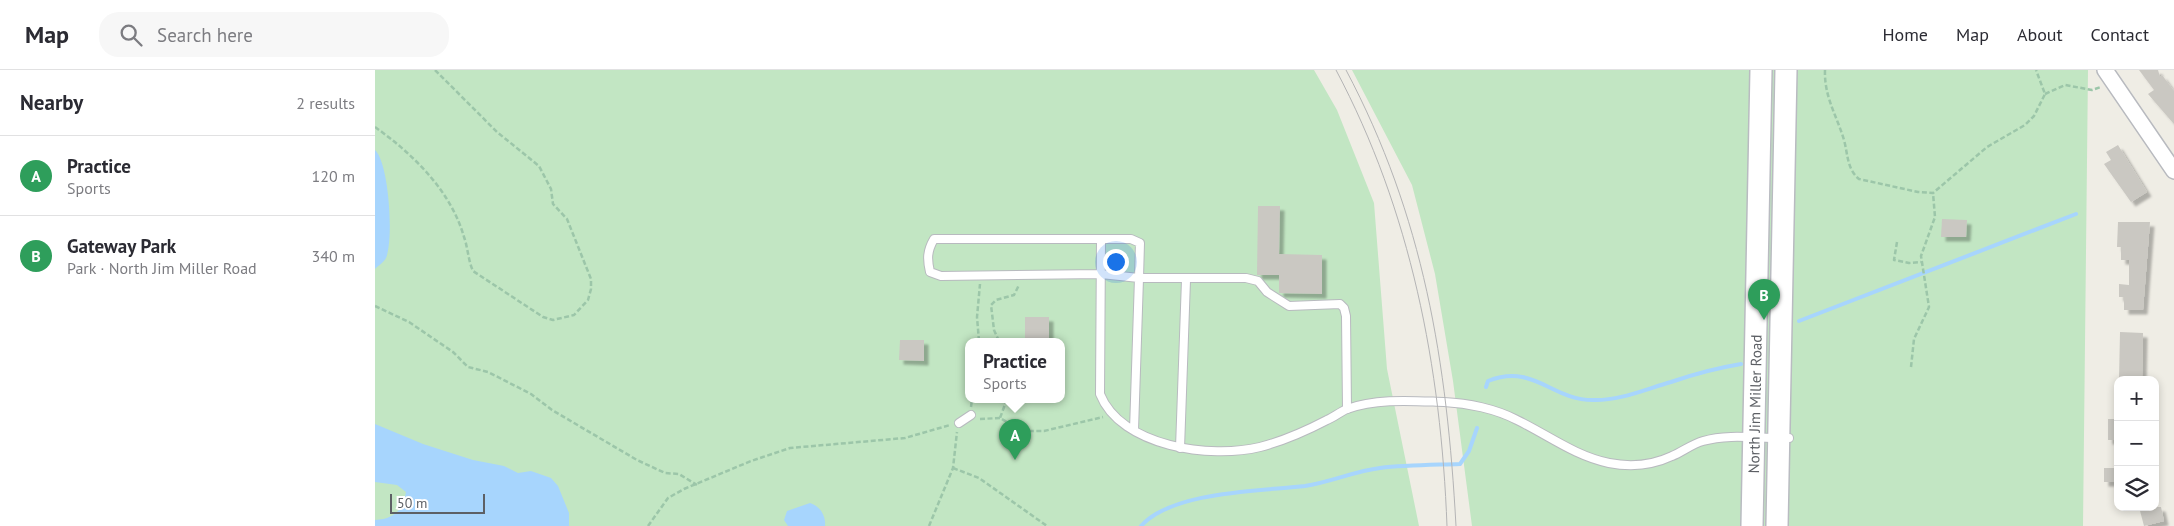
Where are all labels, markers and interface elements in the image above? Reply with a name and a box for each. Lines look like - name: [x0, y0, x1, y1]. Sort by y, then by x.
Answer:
- search box: [99, 12, 449, 57]
- text: Map: [25, 19, 69, 50]
- icon: search: [117, 21, 145, 49]
- text: Search here: [157, 23, 253, 47]
- text: Home: [1882, 23, 1928, 46]
- text: Map: [1956, 23, 1989, 46]
- text: About: [2017, 23, 2063, 46]
- text: Contact: [2091, 23, 2149, 46]
- text: Nearby: [20, 89, 83, 116]
- text: 2 results: [296, 93, 355, 113]
- text: Practice: [67, 154, 131, 178]
- text: A: [31, 166, 41, 186]
- text: 120 m: [312, 166, 355, 186]
- text: Sports: [67, 178, 111, 198]
- text: Gateway Park: [67, 234, 176, 258]
- text: B: [31, 246, 41, 266]
- text: 340 m: [312, 246, 355, 266]
- your location: [1103, 249, 1129, 275]
- text: Park · North Jim Miller Road: [67, 258, 257, 278]
- pin: B: [1748, 279, 1780, 320]
- street label: North Jim Miller Road: [1744, 334, 1765, 474]
- popup: [965, 338, 1065, 403]
- text: Practice: [983, 349, 1047, 373]
- text: Sports: [983, 373, 1027, 393]
- map controls: [2114, 376, 2159, 511]
- button: +: [2114, 376, 2159, 421]
- pin: A: [999, 419, 1031, 460]
- button: −: [2114, 421, 2159, 466]
- button: layers: [2114, 466, 2159, 511]
- scale bar: [390, 491, 485, 514]
- text: 50 m: [397, 494, 427, 512]

